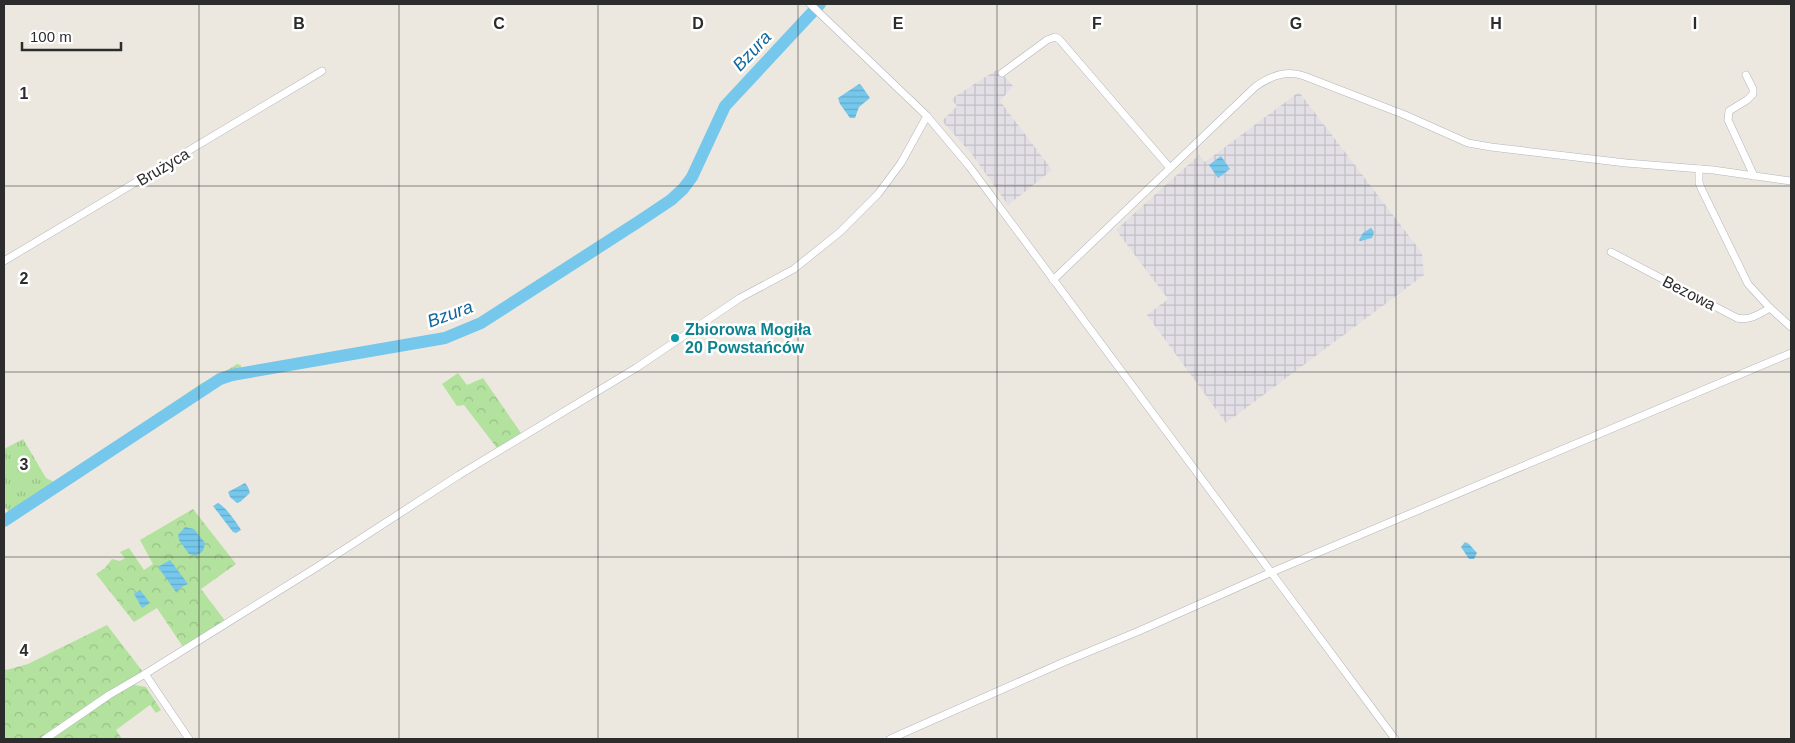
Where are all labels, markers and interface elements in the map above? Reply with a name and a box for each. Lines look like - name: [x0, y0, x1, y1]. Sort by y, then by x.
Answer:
- text: B: [293, 15, 305, 32]
- text: C: [493, 15, 505, 32]
- text: D: [692, 15, 704, 32]
- text: E: [893, 15, 904, 32]
- text: F: [1092, 15, 1102, 32]
- text: G: [1290, 15, 1302, 32]
- text: H: [1490, 15, 1502, 32]
- text: I: [1693, 15, 1697, 32]
- scale bar: [22, 20, 121, 52]
- water label: Bzura: [729, 27, 775, 75]
- text: 100 m: [30, 28, 72, 45]
- text: 1: [20, 85, 29, 102]
- street label: Brużyca: [134, 145, 192, 189]
- text: 2: [20, 270, 29, 287]
- street label: Bezowa: [1660, 273, 1718, 314]
- water label: Bzura: [424, 297, 476, 331]
- place label: Zbiorowa Mogiła 20 Powstańców: [685, 321, 811, 356]
- marker: Zbiorowa Mogiła 20 Powstańców: [669, 332, 681, 344]
- text: 3: [20, 456, 29, 473]
- text: 4: [20, 642, 29, 659]

